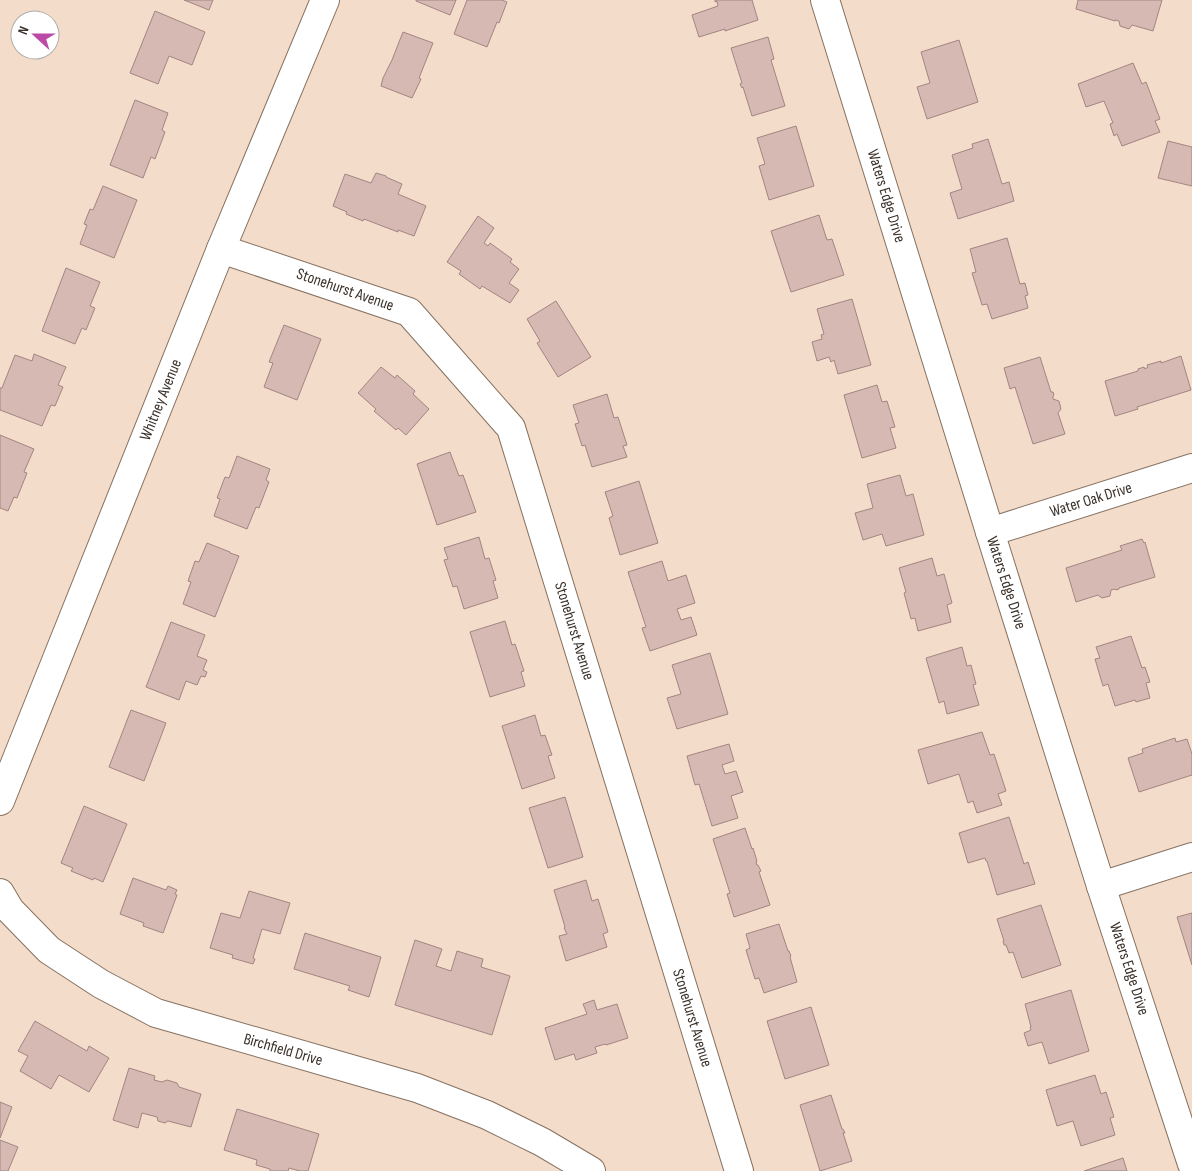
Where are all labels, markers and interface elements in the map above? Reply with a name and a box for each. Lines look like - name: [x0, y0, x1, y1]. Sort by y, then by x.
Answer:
- north arrow: [10, 10, 60, 60]
- text: N: [14, 24, 33, 37]
- street label: Waters Edge Drive: [863, 147, 909, 245]
- street label: Stonehurst Avenue: [294, 264, 396, 316]
- street label: Whitney Avenue: [136, 357, 186, 443]
- street label: Water Oak Drive: [1048, 478, 1134, 522]
- street label: Waters Edge Drive: [982, 534, 1030, 632]
- street label: Stonehurst Avenue: [550, 580, 598, 682]
- street label: Waters Edge Drive: [1105, 920, 1153, 1018]
- street label: Stonehurst Avenue: [668, 967, 716, 1069]
- street label: Birchfield Drive: [241, 1030, 325, 1070]

